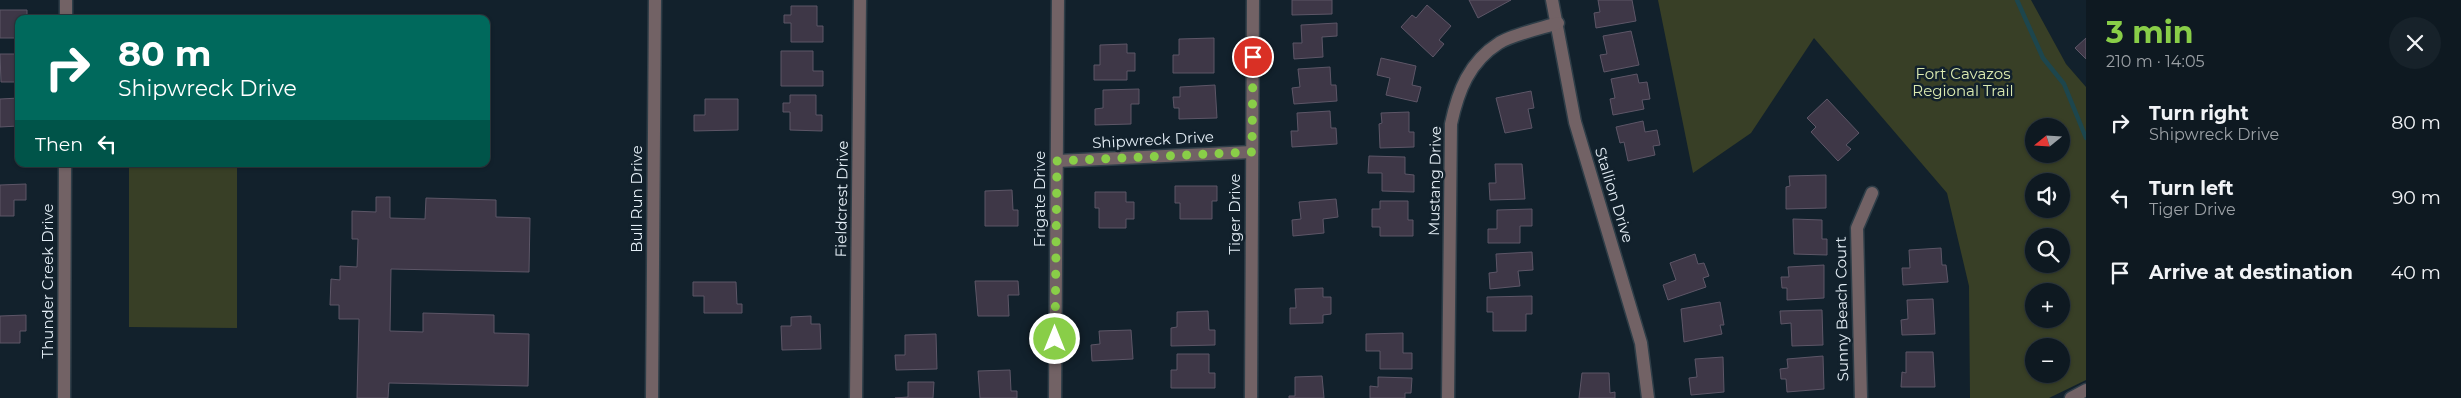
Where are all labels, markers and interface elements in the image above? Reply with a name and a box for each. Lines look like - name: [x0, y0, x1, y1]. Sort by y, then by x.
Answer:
- text: 3 min: [2106, 14, 2193, 51]
- button: close: [2389, 17, 2441, 69]
- text: 80 m: [118, 32, 212, 75]
- icon: right: [35, 35, 100, 100]
- pin: [1232, 36, 1274, 78]
- icon: arrive: [1239, 43, 1267, 71]
- text: 210 m · 14:05: [2106, 52, 2205, 71]
- park label: Fort Cavazos Regional Trail: [1912, 64, 2014, 100]
- text: Shipwreck Drive: [118, 75, 297, 102]
- text: Turn right: [2149, 102, 2249, 125]
- icon: right: [2106, 109, 2134, 137]
- text: 80 m: [2391, 111, 2441, 134]
- north arrow: [2025, 118, 2070, 162]
- map controls: [2025, 118, 2070, 383]
- text: Shipwreck Drive: [2149, 125, 2279, 144]
- street label: Mustang Drive: [1424, 126, 1445, 236]
- street label: Shipwreck Drive: [1092, 127, 1214, 152]
- icon: left: [93, 130, 121, 158]
- text: Then: [35, 133, 83, 156]
- street label: Fieldcrest Drive: [831, 140, 852, 258]
- street label: Bull Run Drive: [627, 145, 646, 253]
- street label: Stallion Drive: [1591, 145, 1638, 245]
- street label: Frigate Drive: [1030, 151, 1049, 247]
- street label: Tiger Drive: [1225, 173, 1244, 255]
- button: sound: [2025, 173, 2070, 218]
- text: Turn left: [2149, 177, 2234, 200]
- icon: left: [2106, 184, 2134, 212]
- text: 90 m: [2392, 186, 2441, 209]
- text: Tiger Drive: [2149, 200, 2236, 219]
- street label: Thunder Creek Drive: [38, 204, 57, 358]
- button: search: [2025, 228, 2070, 273]
- street label: Sunny Beach Court: [1831, 236, 1852, 382]
- icon: arrive: [2106, 259, 2134, 287]
- text: Arrive at destination: [2149, 261, 2353, 284]
- text: 40 m: [2391, 261, 2441, 284]
- button: +: [2025, 283, 2070, 328]
- position arrow: [1028, 312, 1080, 364]
- button: −: [2025, 338, 2070, 383]

